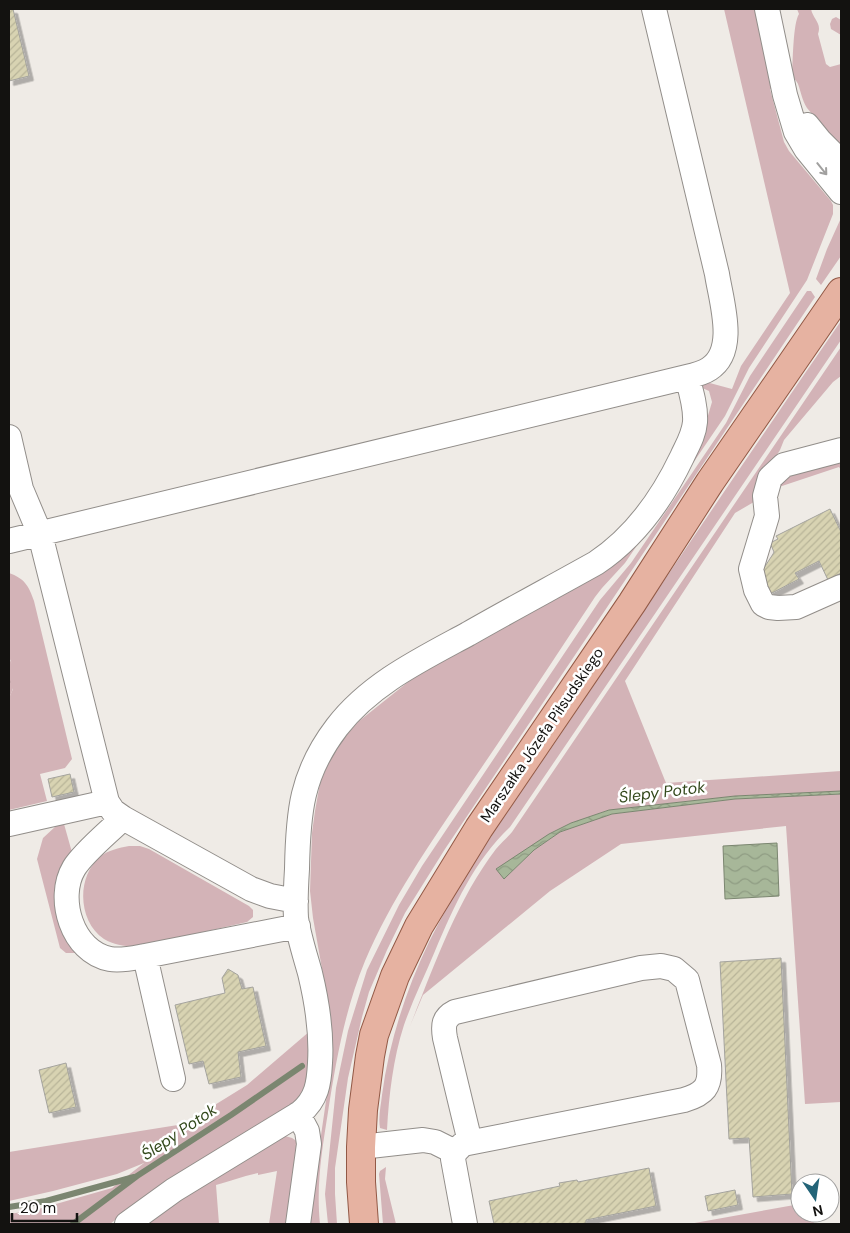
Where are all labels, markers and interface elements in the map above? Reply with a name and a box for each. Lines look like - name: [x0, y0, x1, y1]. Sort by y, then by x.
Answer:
- one-way arrow: [817, 162, 828, 175]
- street label: Marszałka Józefa Piłsudskiego: [476, 644, 608, 826]
- water label: Ślepy Potok: [618, 776, 707, 808]
- water label: Ślepy Potok: [137, 1099, 222, 1165]
- north arrow: [790, 1173, 840, 1223]
- scale bar: [12, 1190, 78, 1222]
- text: 20 m: [20, 1198, 56, 1218]
- text: N: [811, 1201, 825, 1221]

